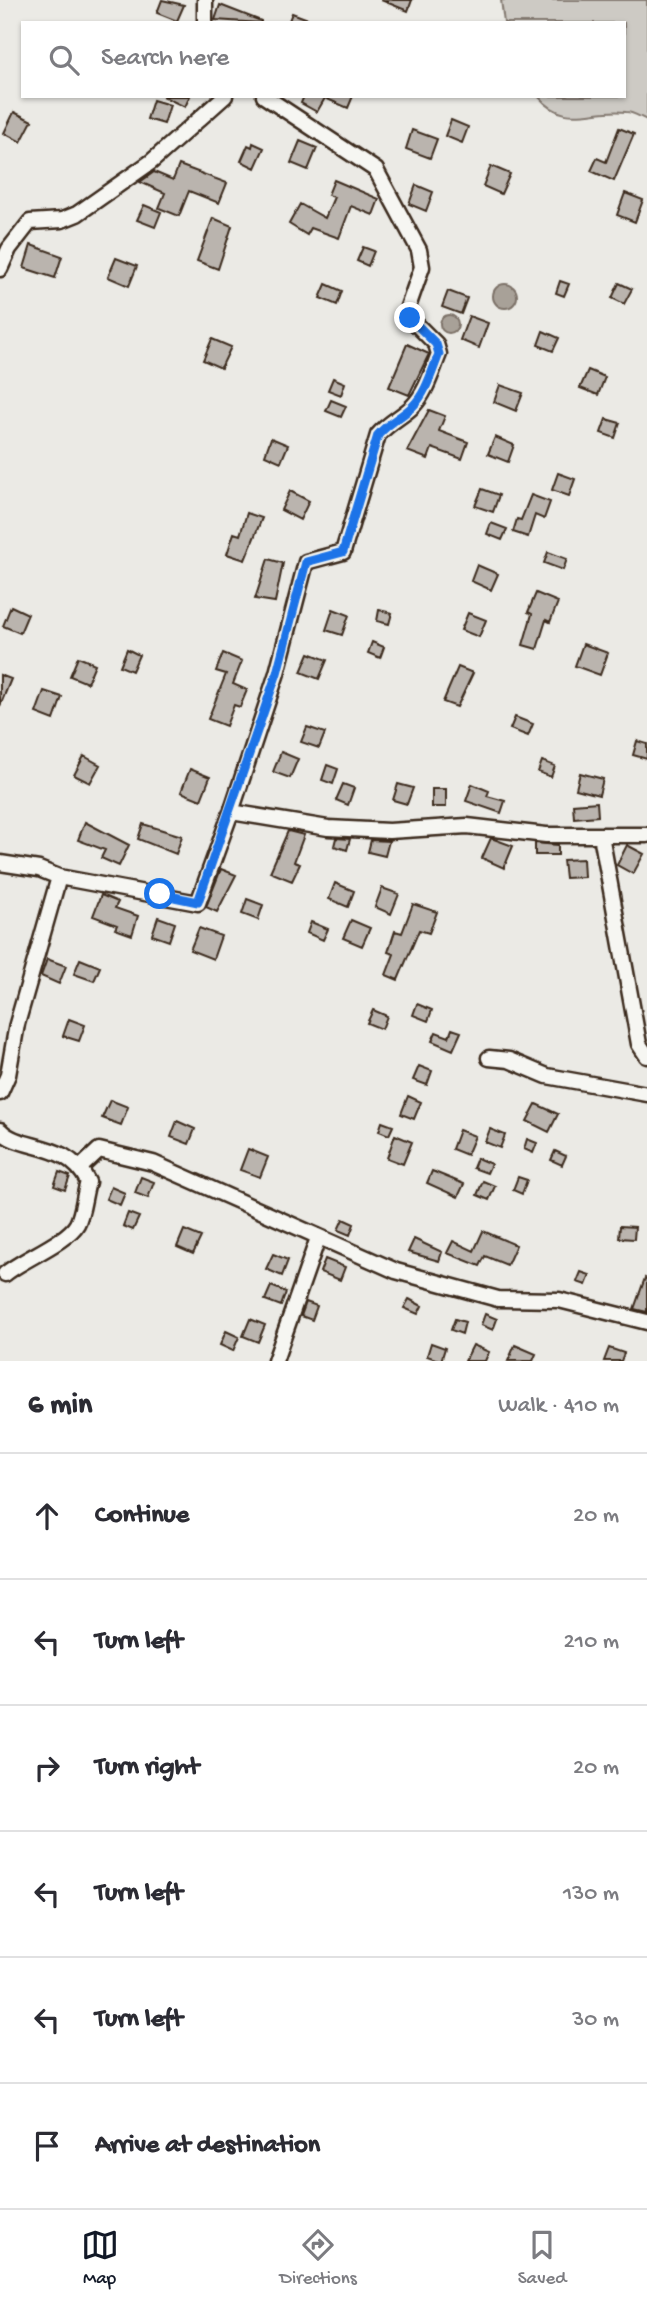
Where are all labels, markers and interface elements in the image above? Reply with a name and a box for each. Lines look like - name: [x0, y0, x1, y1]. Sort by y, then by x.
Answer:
- search box: [21, 21, 626, 98]
- icon: search: [45, 41, 83, 79]
- text: Search here: [101, 44, 229, 75]
- route end: [394, 302, 425, 333]
- route start: [144, 878, 175, 909]
- text: 6 min: [28, 1389, 92, 1424]
- text: Walk · 410 m: [498, 1393, 619, 1420]
- icon: ahead: [28, 1497, 66, 1535]
- text: Continue: [95, 1501, 189, 1532]
- text: 20 m: [573, 1503, 619, 1530]
- icon: left: [28, 1623, 66, 1661]
- text: Turn left: [95, 1627, 183, 1658]
- text: 210 m: [564, 1629, 619, 1656]
- icon: right: [28, 1749, 66, 1787]
- text: Turn right: [95, 1753, 199, 1784]
- text: 20 m: [573, 1755, 619, 1782]
- icon: left: [28, 1875, 66, 1913]
- text: Turn left: [95, 1879, 183, 1910]
- text: 130 m: [563, 1881, 619, 1908]
- icon: left: [28, 2001, 66, 2039]
- text: Turn left: [95, 2005, 183, 2036]
- text: 30 m: [572, 2007, 619, 2034]
- icon: arrive: [28, 2127, 66, 2165]
- text: Arrive at destination: [95, 2131, 320, 2162]
- tab: Map: [81, 2226, 119, 2291]
- tab: Directions: [280, 2226, 357, 2291]
- tab: Saved: [518, 2226, 566, 2291]

